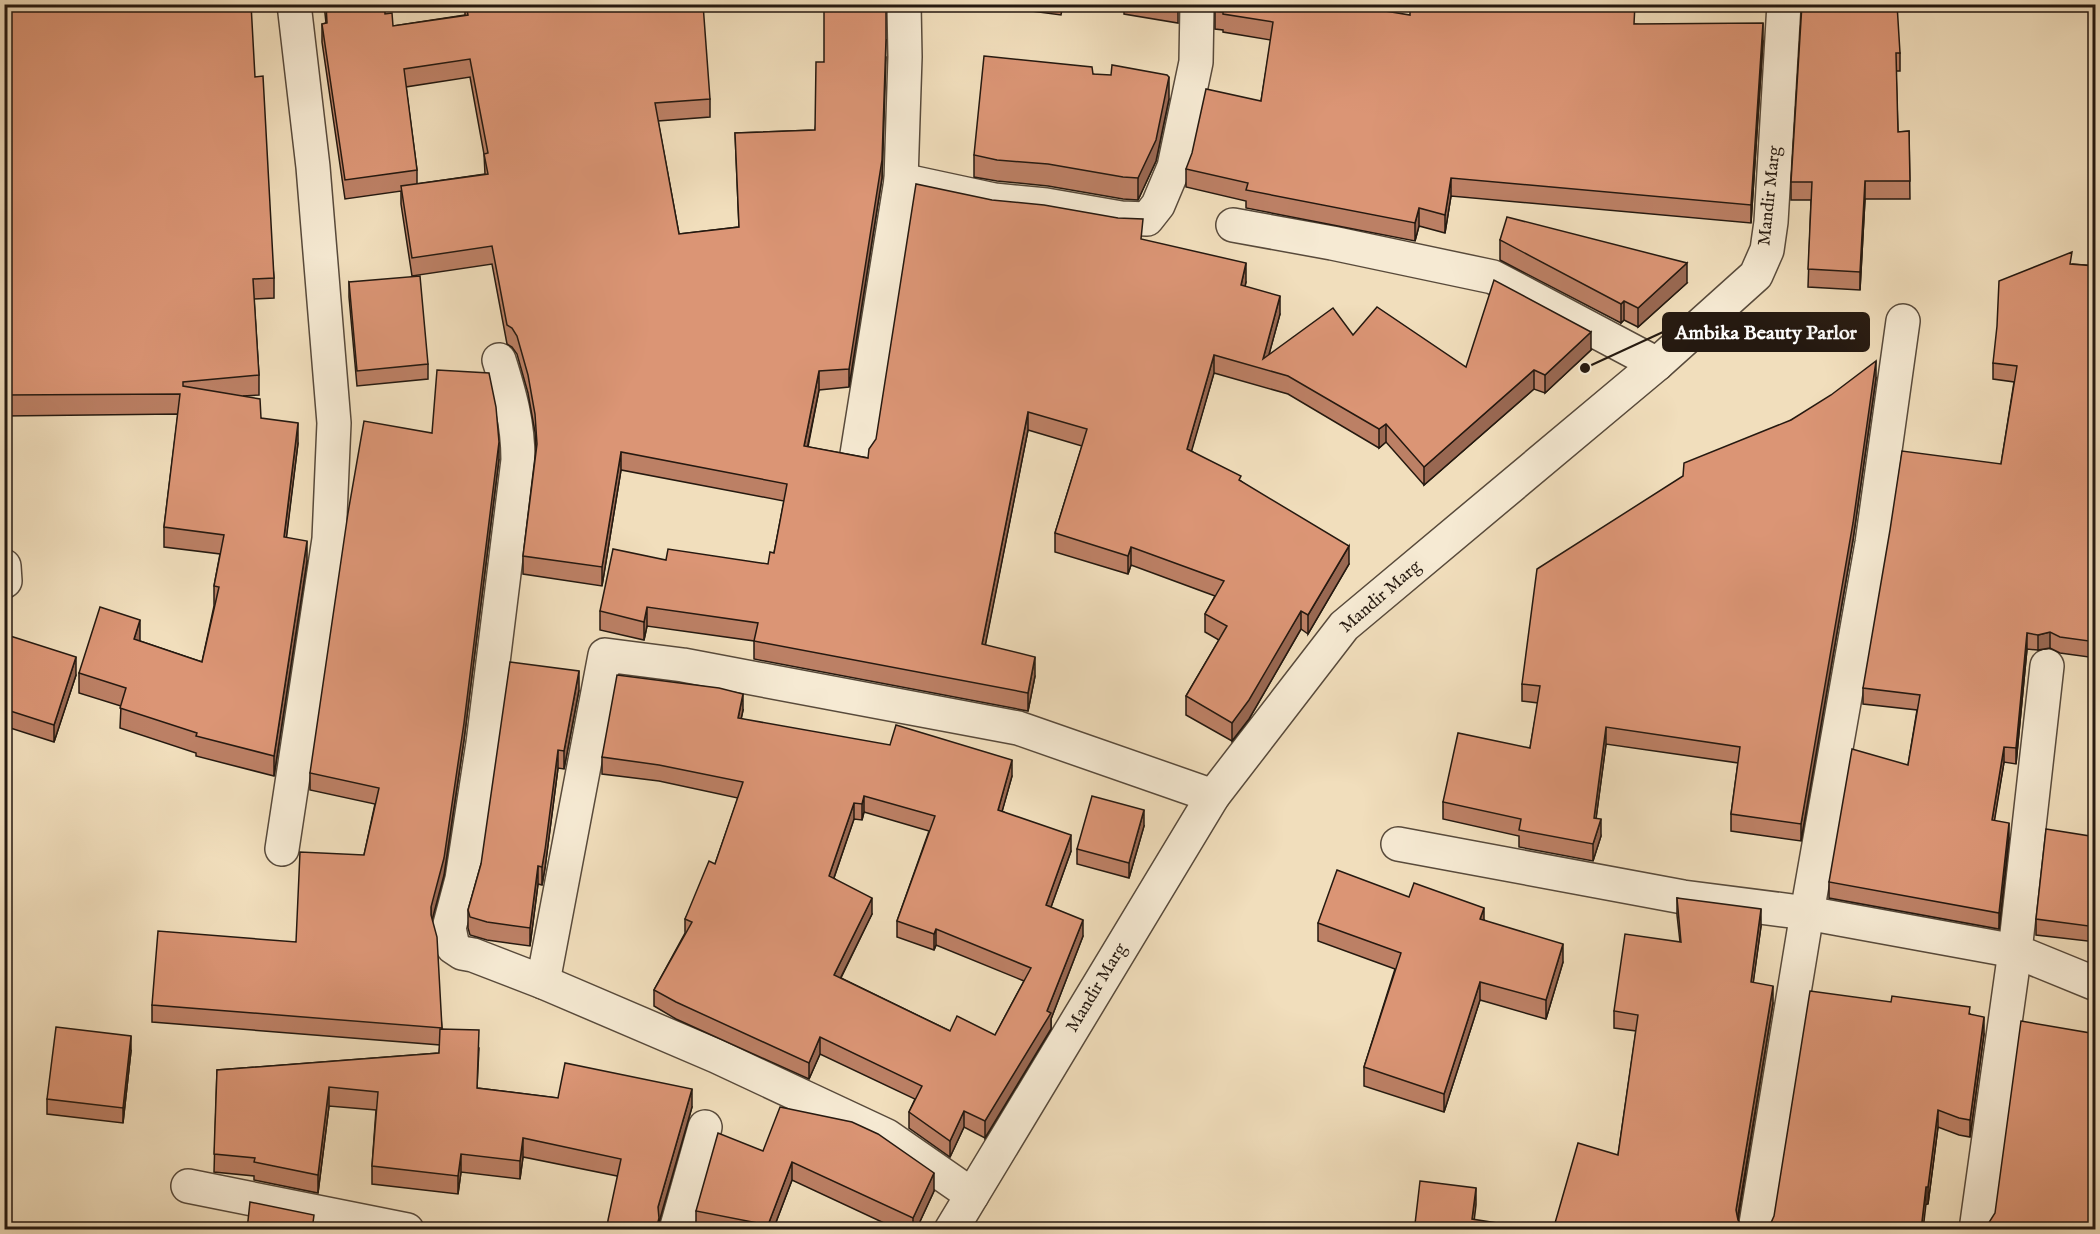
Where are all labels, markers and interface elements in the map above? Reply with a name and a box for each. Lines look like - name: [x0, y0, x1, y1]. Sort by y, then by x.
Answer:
- street label: Mandir Marg: [1753, 145, 1787, 247]
- callout: Ambika Beauty Parlor: [1663, 313, 1869, 351]
- text: Ambika Beauty Parlor: [1674, 321, 1858, 346]
- street label: Mandir Marg: [1336, 555, 1427, 639]
- street label: Mandir Marg: [1061, 939, 1133, 1037]

